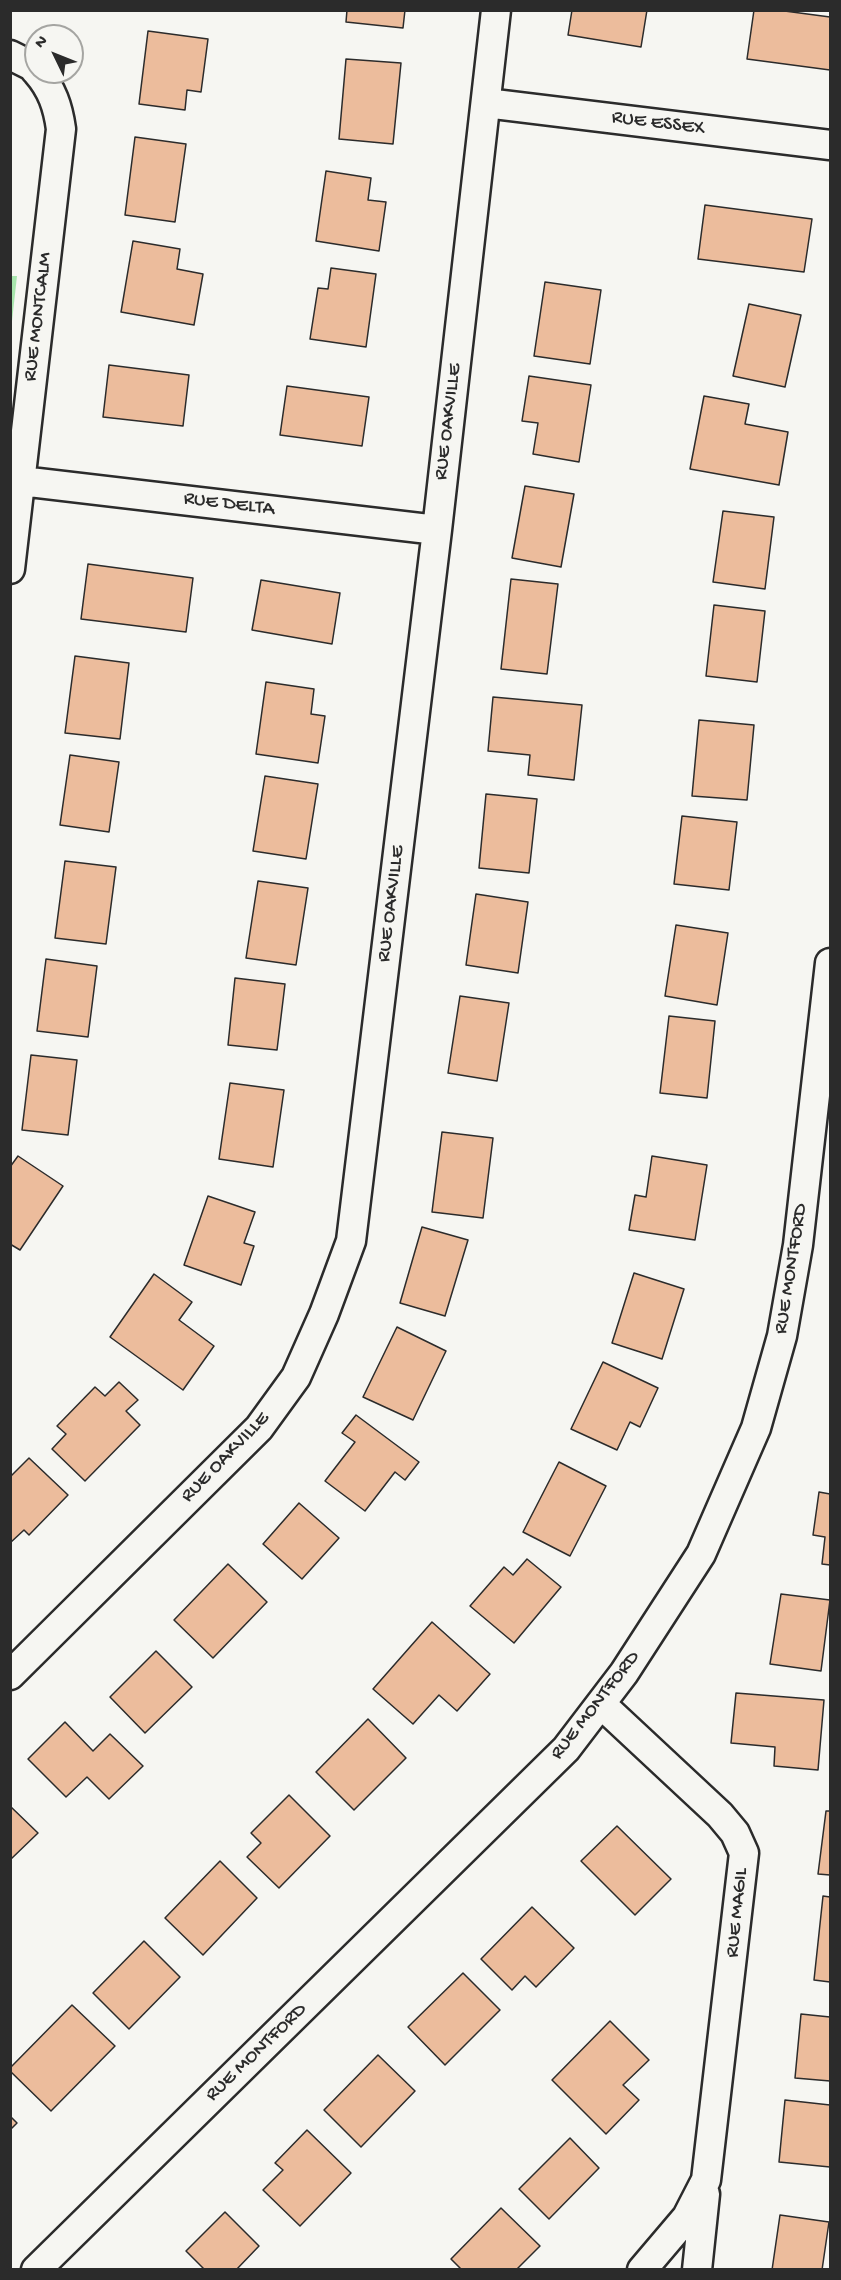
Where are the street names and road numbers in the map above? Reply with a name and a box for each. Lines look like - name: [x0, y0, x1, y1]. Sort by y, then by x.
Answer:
- street label: RUE ESSEX: [610, 106, 706, 142]
- street label: RUE MONTCALM: [19, 251, 59, 383]
- street label: RUE OAKVILLE: [430, 362, 468, 482]
- street label: RUE DELTA: [182, 488, 276, 522]
- street label: RUE OAKVILLE: [373, 844, 411, 964]
- street label: RUE MONTFORD: [770, 1202, 814, 1336]
- street label: RUE OAKVILLE: [177, 1408, 275, 1508]
- street label: RUE MONTFORD: [546, 1647, 646, 1765]
- street label: RUE MAGIL: [721, 1867, 755, 1959]
- street label: RUE MONTFORD: [201, 1999, 313, 2107]

